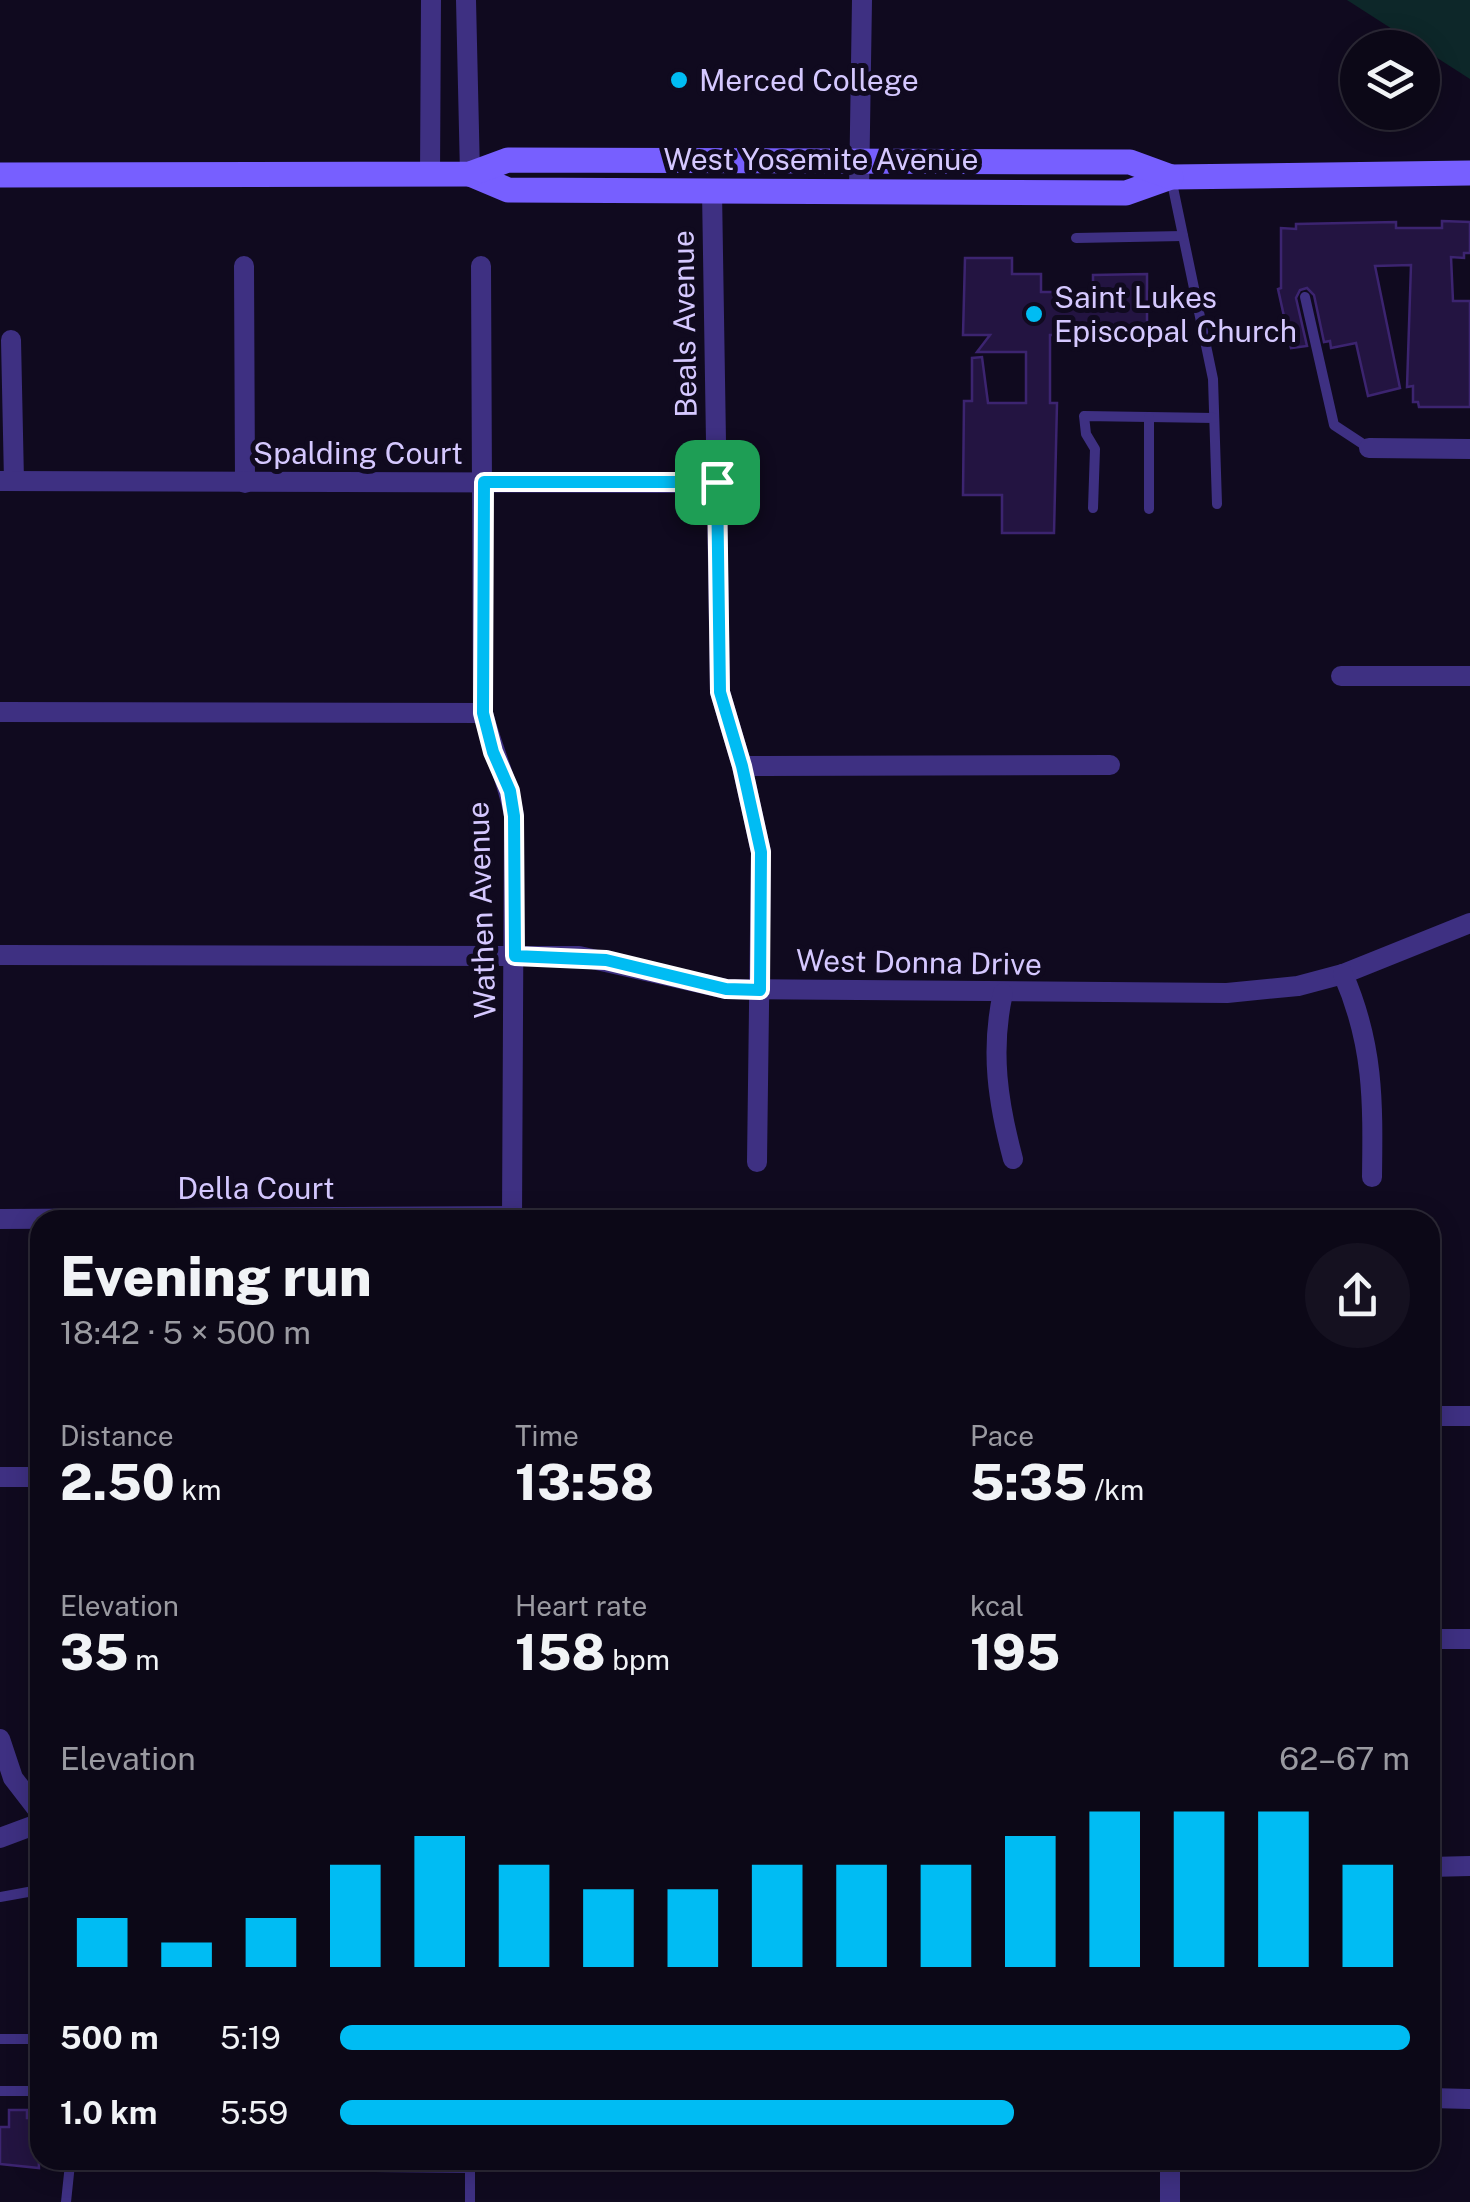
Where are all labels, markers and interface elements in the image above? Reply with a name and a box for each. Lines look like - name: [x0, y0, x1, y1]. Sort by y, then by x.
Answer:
- map controls: [1340, 30, 1440, 130]
- button: layers: [1340, 30, 1440, 130]
- place label: Merced College: [699, 62, 919, 98]
- marker: Merced College: [668, 69, 690, 91]
- street label: West Yosemite Avenue: [663, 141, 979, 177]
- street label: Beals Avenue: [664, 230, 704, 418]
- place label: Saint Lukes Episcopal Church: [1054, 279, 1297, 349]
- marker: Saint Lukes Episcopal Church: [1023, 303, 1045, 325]
- street label: Spalding Court: [253, 435, 463, 471]
- pin: [675, 440, 760, 525]
- icon: arrive: [690, 455, 745, 510]
- street label: Wathen Avenue: [459, 801, 503, 1019]
- street label: West Donna Drive: [796, 942, 1042, 982]
- street label: Della Court: [177, 1170, 335, 1206]
- button: share: [1305, 1243, 1410, 1348]
- text: Evening run: [60, 1244, 372, 1308]
- text: 18:42 · 5 × 500 m: [60, 1314, 311, 1351]
- text: Distance: [60, 1419, 174, 1452]
- text: Time: [515, 1419, 579, 1452]
- text: Pace: [970, 1419, 1034, 1452]
- text: 2.50: [60, 1452, 175, 1511]
- text: 13:58: [515, 1452, 654, 1511]
- text: 5:35: [970, 1452, 1088, 1511]
- text: km: [175, 1473, 221, 1506]
- text: /km: [1088, 1473, 1144, 1506]
- text: Elevation: [60, 1589, 179, 1622]
- text: Heart rate: [515, 1589, 647, 1622]
- text: kcal: [970, 1589, 1024, 1622]
- text: 35: [60, 1622, 129, 1681]
- text: 158: [515, 1622, 606, 1681]
- text: 195: [970, 1622, 1060, 1681]
- text: m: [129, 1643, 160, 1676]
- text: bpm: [606, 1643, 670, 1676]
- text: Elevation: [60, 1740, 196, 1777]
- text: 62–67 m: [1279, 1740, 1410, 1777]
- text: 500 m: [60, 2019, 159, 2056]
- text: 5:19: [220, 2019, 281, 2056]
- text: 1.0 km: [60, 2094, 157, 2131]
- text: 5:59: [220, 2094, 288, 2131]

